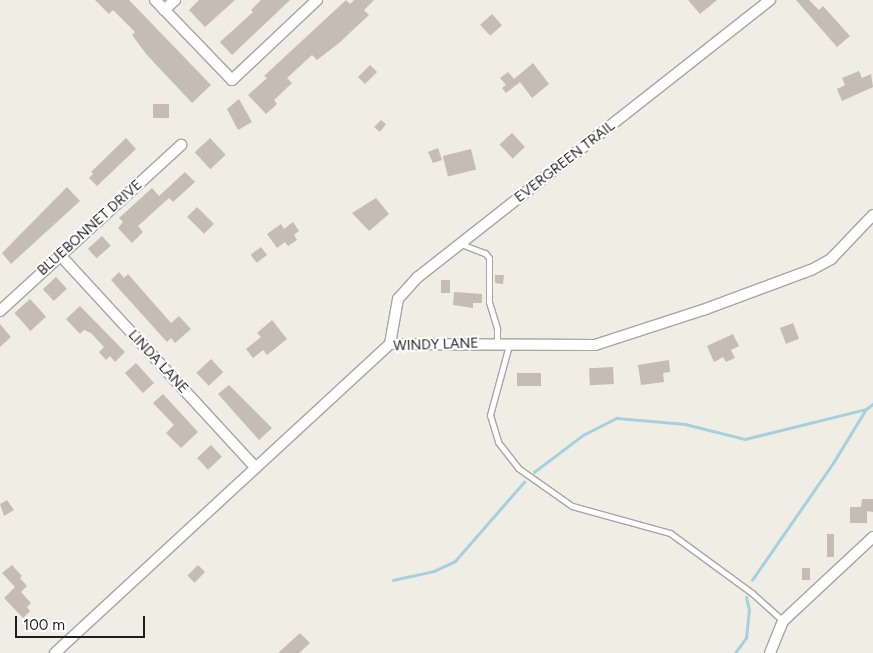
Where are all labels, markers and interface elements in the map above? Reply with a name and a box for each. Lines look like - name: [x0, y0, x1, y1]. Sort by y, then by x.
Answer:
- street label: EVERGREEN TRAIL: [512, 118, 618, 206]
- street label: BLUEBONNET DRIVE: [34, 177, 146, 279]
- street label: LINDA LANE: [124, 327, 192, 397]
- street label: WINDY LANE: [393, 335, 479, 355]
- scale bar: [18, 606, 148, 638]
- text: 100 m: [23, 616, 65, 634]

